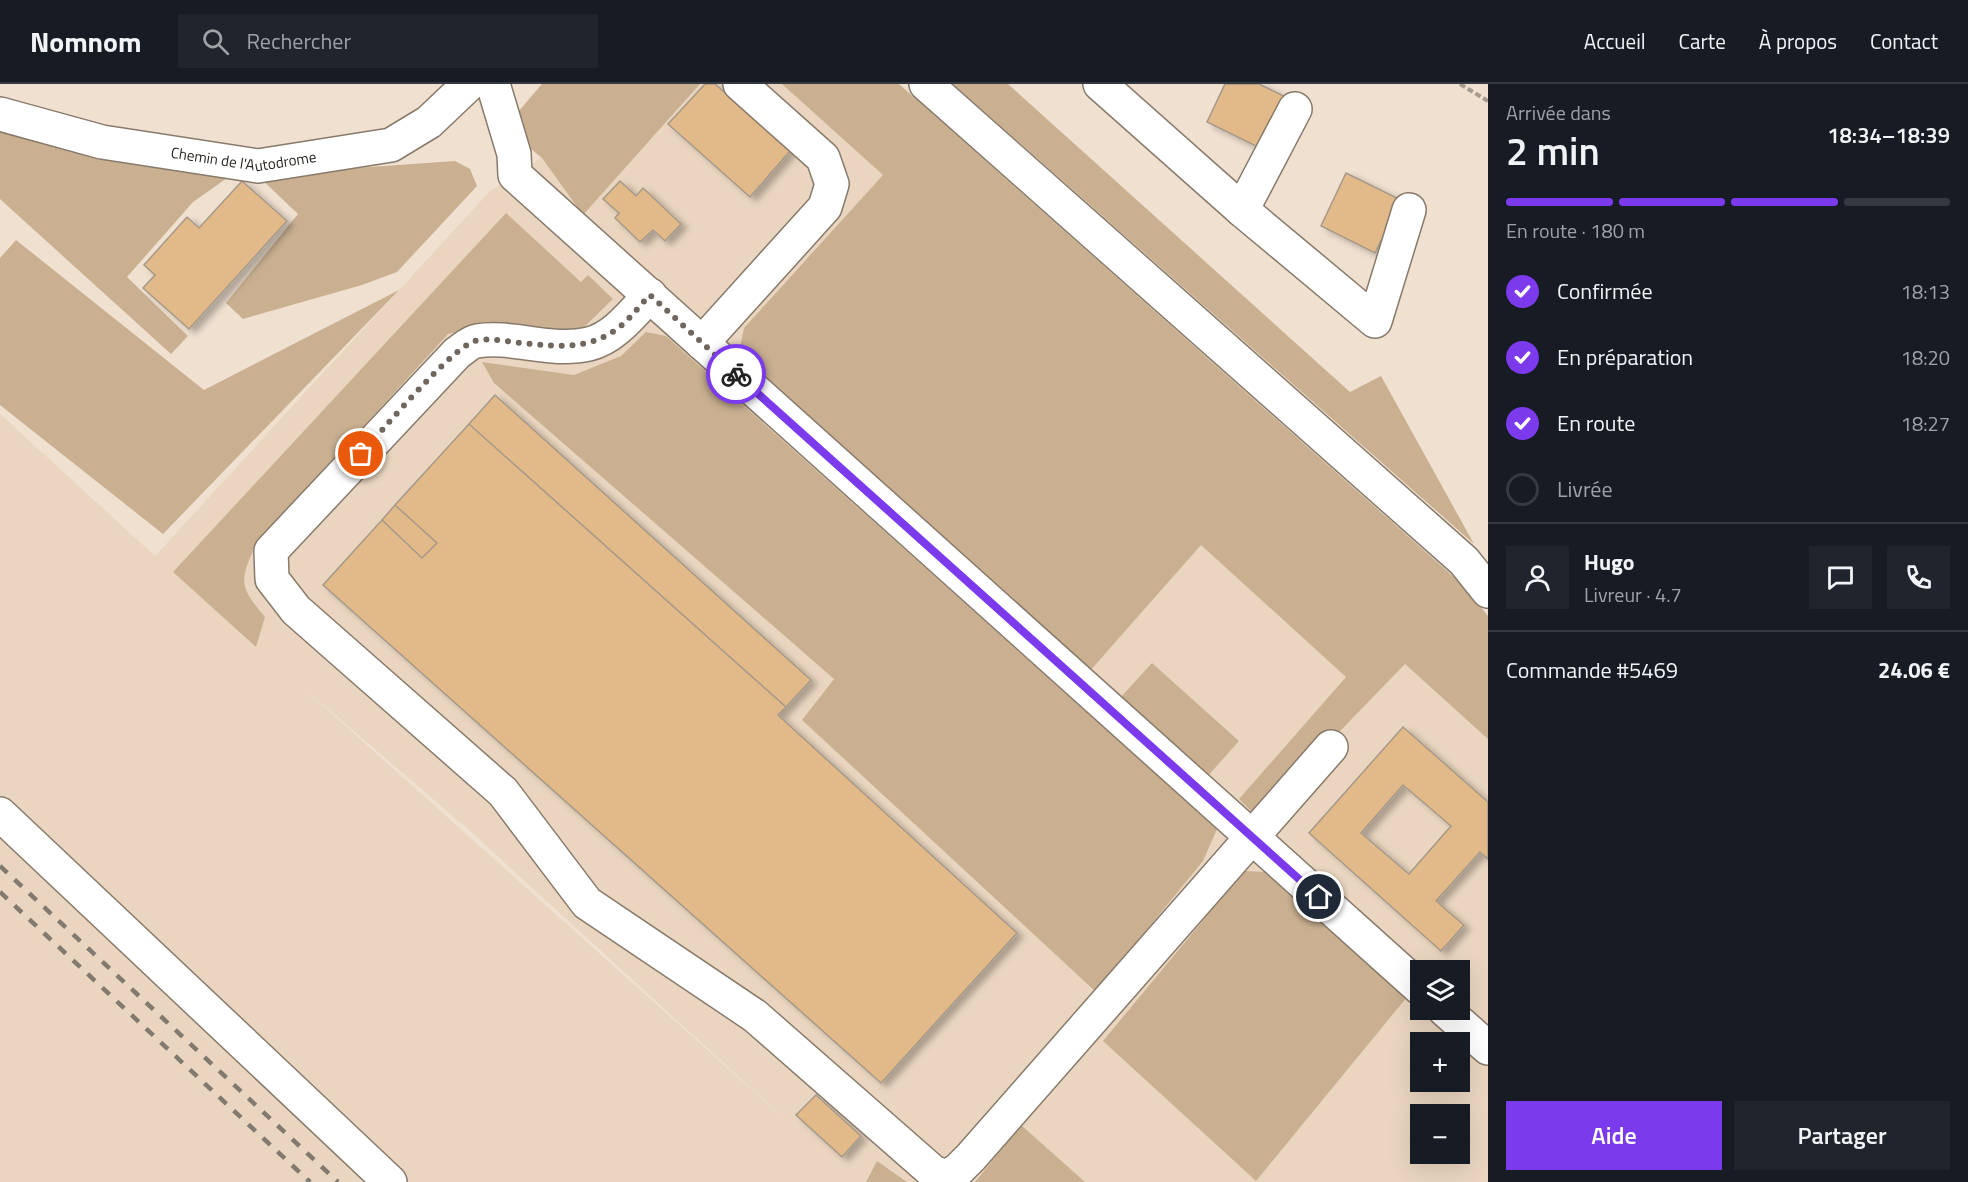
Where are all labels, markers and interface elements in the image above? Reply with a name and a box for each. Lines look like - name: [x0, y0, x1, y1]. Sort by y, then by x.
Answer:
- search box: [178, 14, 598, 68]
- text: Nomnom: [30, 20, 142, 63]
- text: Rechercher: [247, 24, 351, 58]
- icon: search: [199, 25, 232, 58]
- text: Accueil: [1584, 25, 1646, 57]
- text: Carte: [1679, 25, 1726, 57]
- text: À propos: [1759, 25, 1837, 57]
- text: Contact: [1870, 25, 1938, 57]
- text: Arrivée dans: [1506, 97, 1611, 128]
- text: 18:34–18:39: [1827, 118, 1950, 152]
- text: 2 min: [1506, 121, 1600, 180]
- street label: Chemin de l'Autodrome: [169, 141, 318, 177]
- text: En route · 180 m: [1506, 215, 1645, 246]
- text: Confirmée: [1557, 274, 1653, 308]
- icon: check: [1506, 275, 1539, 308]
- text: 18:13: [1901, 276, 1950, 307]
- text: En préparation: [1557, 340, 1693, 374]
- icon: check: [1506, 341, 1539, 374]
- text: 18:20: [1901, 342, 1950, 373]
- courier: [706, 344, 766, 404]
- icon: bike: [720, 358, 753, 391]
- text: En route: [1557, 406, 1635, 440]
- icon: check: [1506, 407, 1539, 440]
- text: 18:27: [1901, 408, 1950, 439]
- pin: [335, 428, 386, 479]
- icon: bag: [344, 437, 377, 470]
- text: Livrée: [1557, 472, 1613, 506]
- text: Hugo: [1584, 545, 1635, 579]
- button: person: [1506, 546, 1569, 609]
- button: chat: [1809, 546, 1872, 609]
- button: phone: [1887, 546, 1950, 609]
- text: Livreur · 4.7: [1584, 579, 1682, 610]
- text: Commande #5469: [1506, 653, 1678, 687]
- text: 24.06 €: [1878, 653, 1950, 687]
- pin: [1293, 871, 1344, 922]
- icon: home: [1302, 880, 1335, 913]
- map controls: [1410, 960, 1470, 1164]
- button: layers: [1410, 960, 1470, 1020]
- button: +: [1410, 1032, 1470, 1092]
- button: Aide: [1506, 1101, 1722, 1170]
- button: Partager: [1734, 1101, 1950, 1170]
- button: −: [1410, 1104, 1470, 1164]

